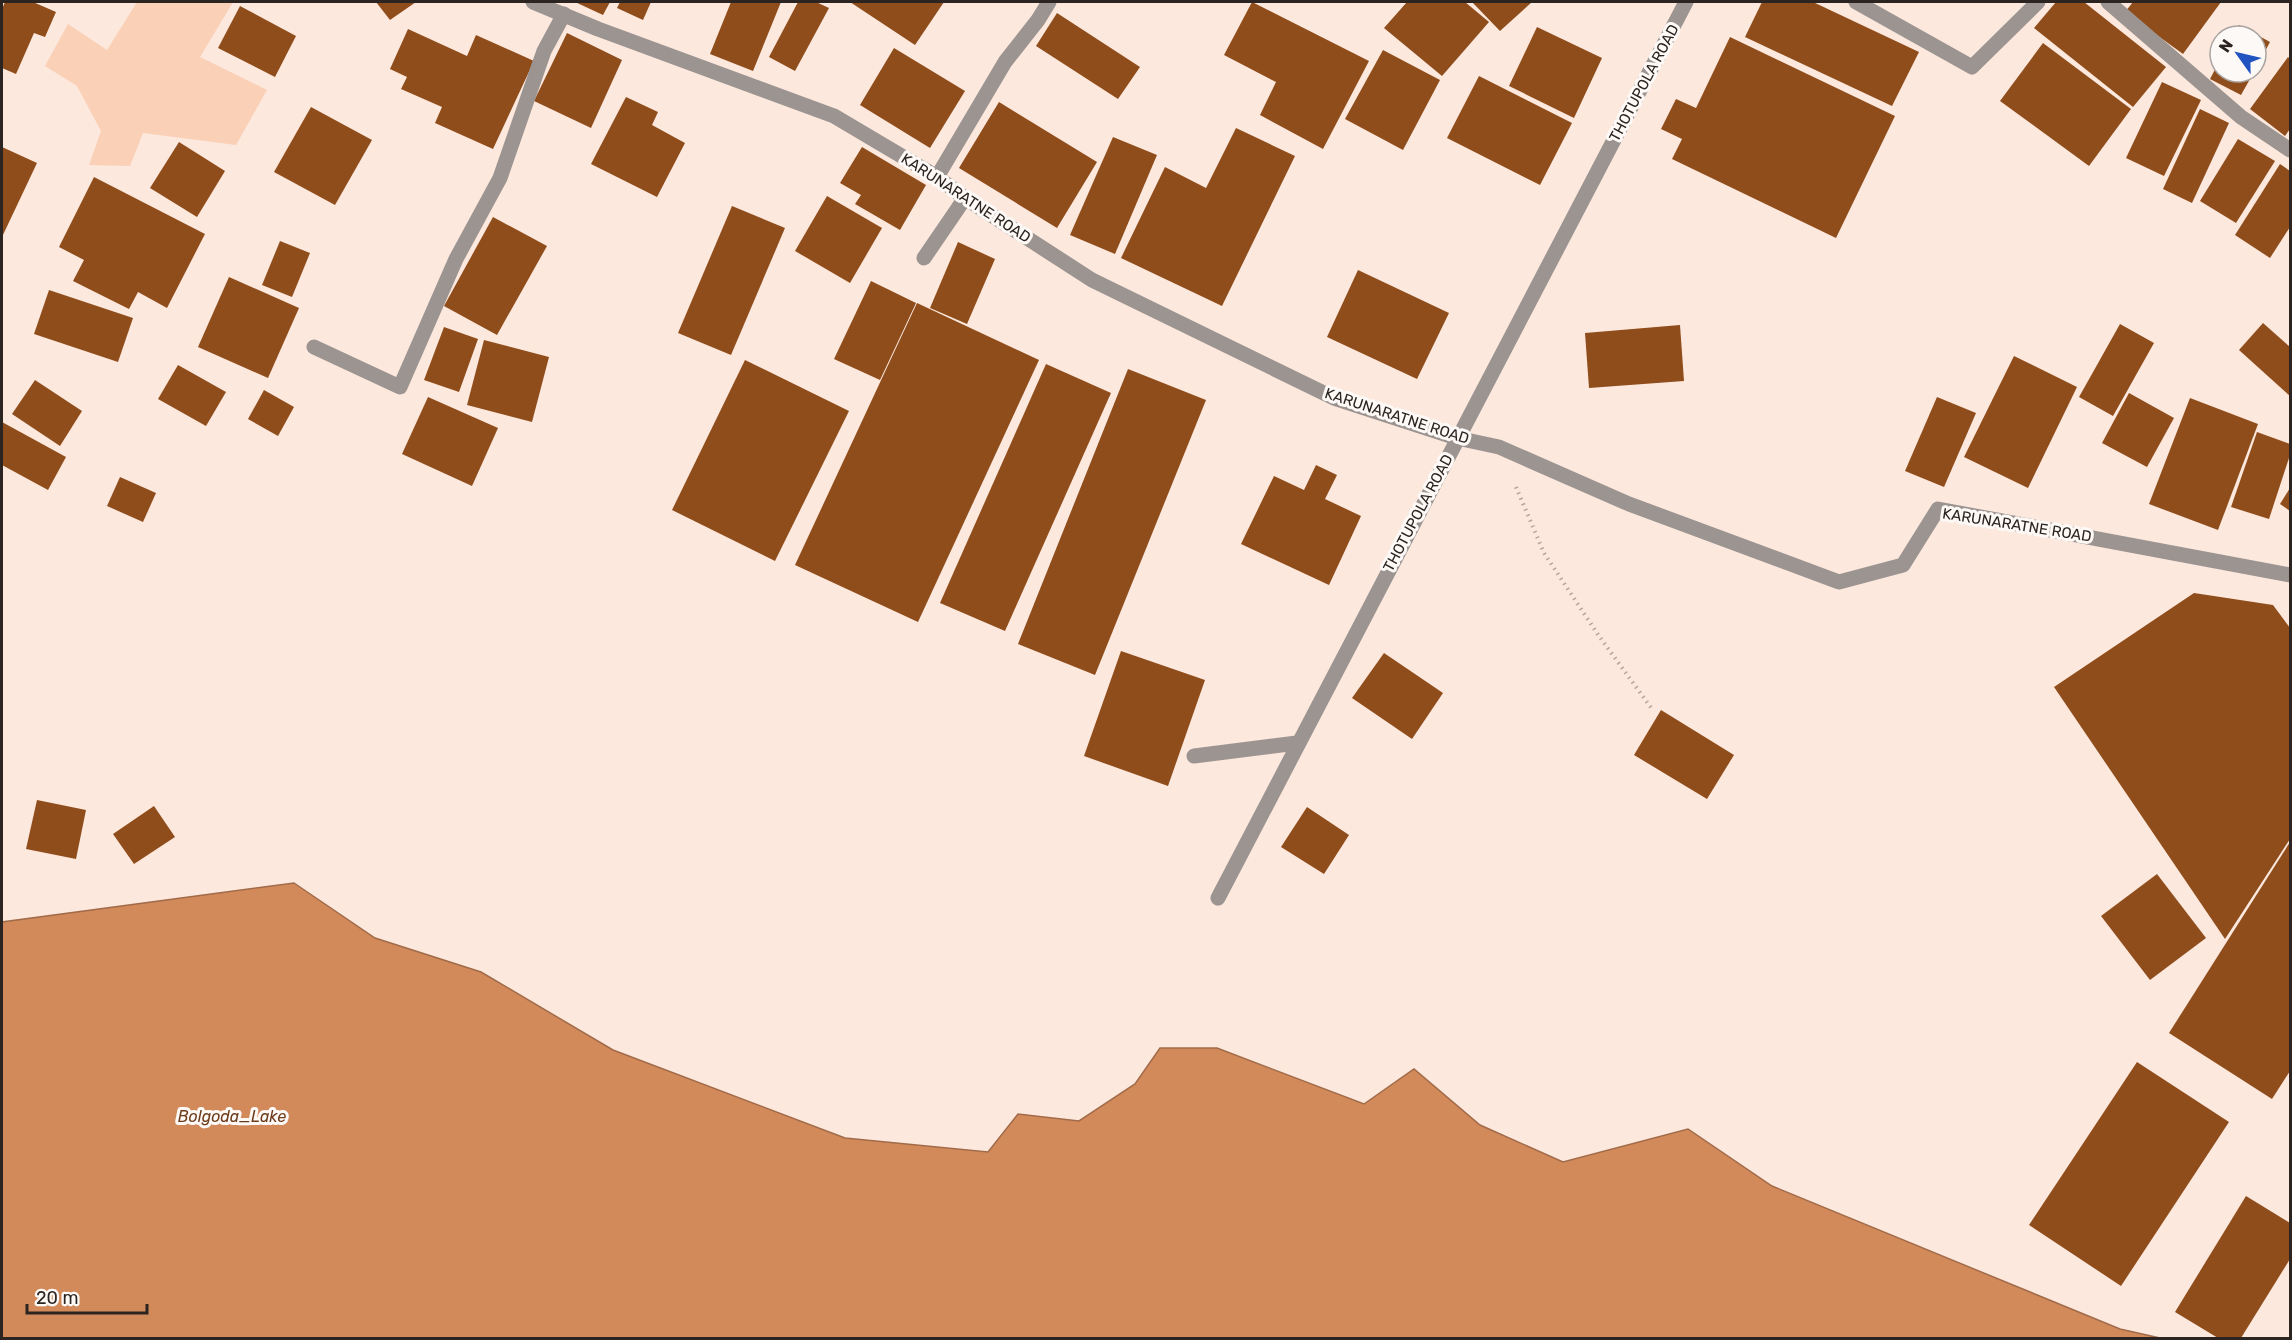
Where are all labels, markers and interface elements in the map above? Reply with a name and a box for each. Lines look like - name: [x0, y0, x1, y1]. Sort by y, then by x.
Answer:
- street label: THOTUPOLA ROAD: [1605, 21, 1683, 145]
- north arrow: [2208, 24, 2268, 84]
- text: N: [2215, 36, 2237, 56]
- street label: KARUNARATNE ROAD: [898, 149, 1034, 247]
- street label: KARUNARATNE ROAD: [1323, 384, 1471, 448]
- street label: THOTUPOLA ROAD: [1379, 451, 1457, 575]
- street label: KARUNARATNE ROAD: [1941, 504, 2093, 546]
- water label: Bolgoda_Lake: [178, 1107, 286, 1126]
- scale bar: [27, 1277, 147, 1315]
- text: 20 m: [36, 1287, 78, 1309]

